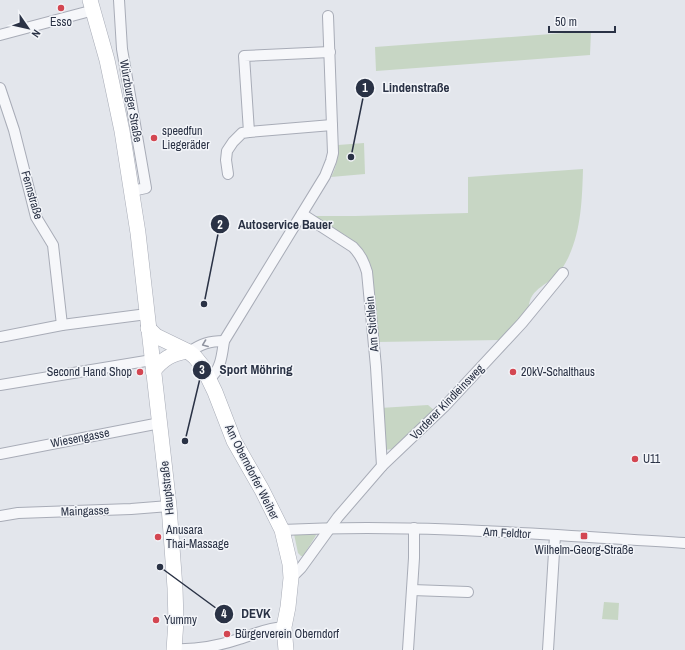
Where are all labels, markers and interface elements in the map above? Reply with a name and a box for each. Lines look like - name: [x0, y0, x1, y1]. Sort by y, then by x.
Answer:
- marker: Esso: [56, 3, 66, 13]
- north arrow: [8, 8, 48, 48]
- scale bar: [549, 8, 615, 34]
- place label: Esso: [50, 14, 72, 30]
- text: 50 m: [555, 14, 577, 30]
- text: N: [29, 27, 44, 40]
- street label: Würzburger Straße: [116, 58, 146, 144]
- callout: Lindenstraße: [355, 75, 457, 100]
- text: Lindenstraße: [383, 79, 450, 96]
- text: 1: [362, 80, 368, 96]
- place label: speedfun Liegeräder: [162, 123, 210, 153]
- marker: speedfun Liegeräder: [149, 133, 159, 143]
- street label: Fennstraße: [17, 169, 47, 221]
- callout: Autoservice Bauer: [210, 212, 341, 237]
- text: Autoservice Bauer: [238, 216, 333, 233]
- text: 2: [217, 217, 223, 233]
- street label: Am Stichlein: [362, 296, 382, 353]
- one-way arrow: [202, 339, 209, 347]
- callout: Sport Möhring: [192, 357, 301, 382]
- street label: Vorderer Kindleinsweg: [407, 360, 488, 443]
- text: Sport Möhring: [220, 361, 293, 378]
- text: 3: [199, 362, 205, 378]
- place label: Second Hand Shop: [47, 364, 132, 380]
- place label: 20kV-Schalthaus: [521, 364, 595, 380]
- marker: Second Hand Shop: [135, 367, 145, 377]
- marker: 20kV-Schalthaus: [508, 367, 518, 377]
- street label: Am Oberndorfer Weiher: [221, 421, 283, 523]
- street label: Wiesengasse: [49, 424, 111, 452]
- place label: U11: [643, 451, 661, 467]
- marker: U11: [630, 454, 640, 464]
- street label: Hauptstraße: [156, 460, 178, 516]
- street label: Maingasse: [61, 502, 109, 520]
- place label: Anusara Thai-Massage: [165, 522, 229, 552]
- street label: Am Feldtor: [482, 524, 532, 542]
- marker: Wilhelm-Georg-Straße: [579, 531, 589, 541]
- marker: Anusara Thai-Massage: [153, 532, 163, 542]
- place label: Wilhelm-Georg-Straße: [535, 542, 633, 558]
- callout: DEVK: [214, 601, 279, 626]
- text: DEVK: [241, 605, 271, 622]
- text: 4: [221, 606, 227, 622]
- place label: Yummy: [164, 612, 197, 628]
- marker: Yummy: [151, 615, 161, 625]
- place label: Bürgerverein Oberndorf: [235, 626, 339, 642]
- marker: Bürgerverein Oberndorf: [222, 629, 232, 639]

